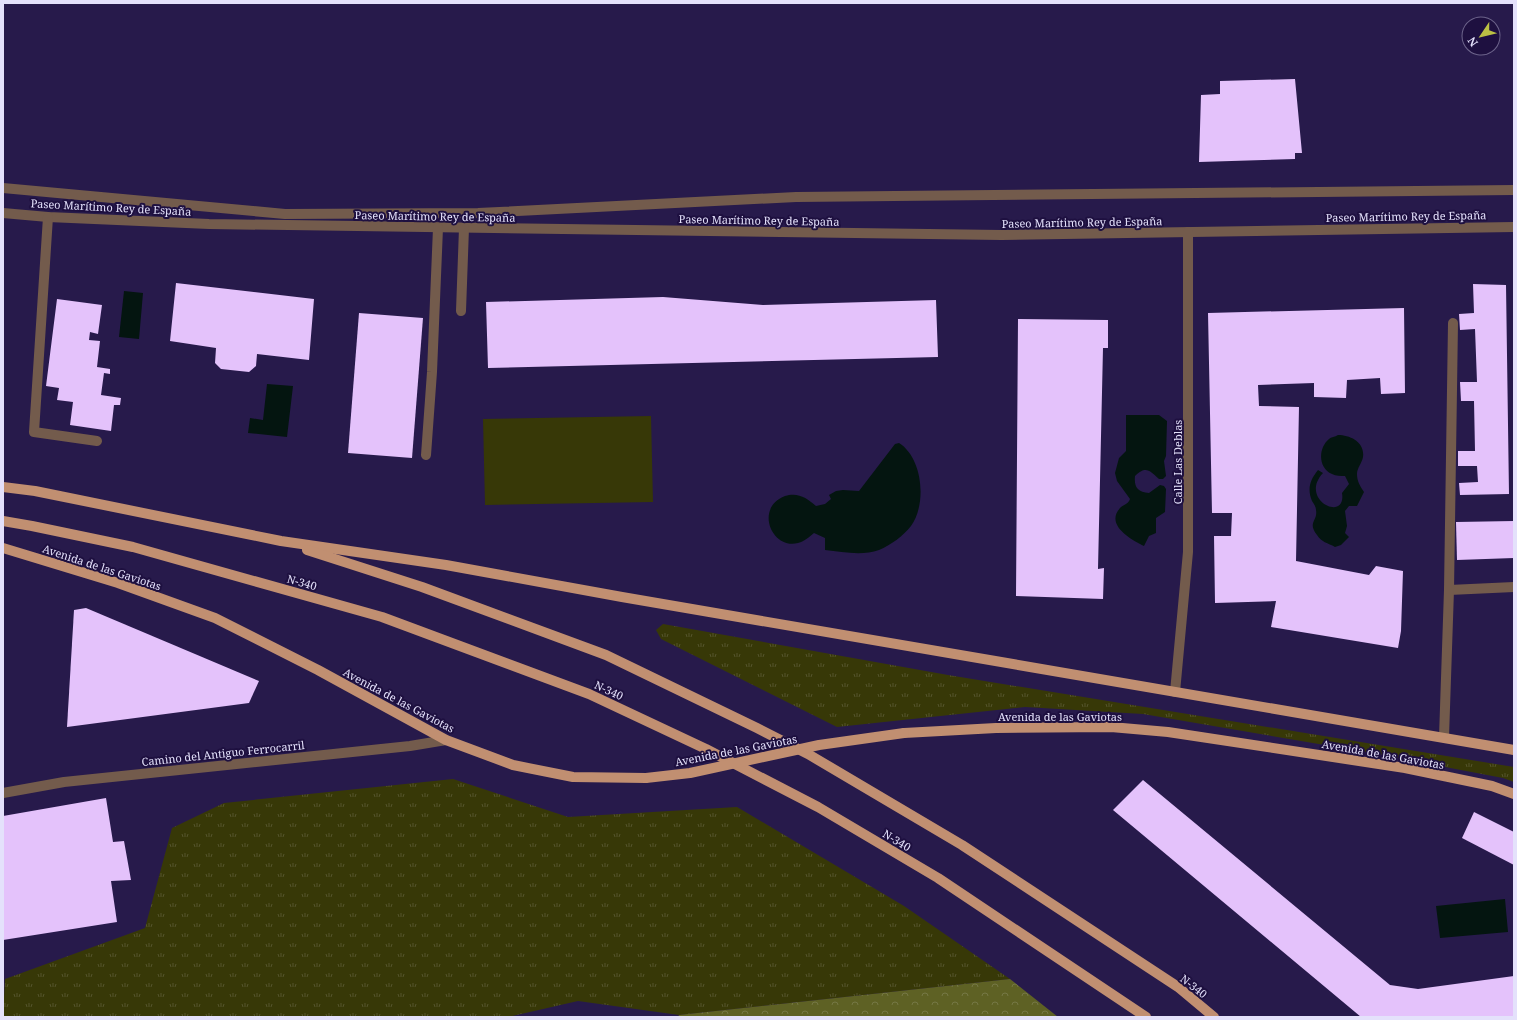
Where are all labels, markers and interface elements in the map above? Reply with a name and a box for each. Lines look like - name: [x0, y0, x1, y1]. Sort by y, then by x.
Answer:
- north arrow: [1461, 16, 1501, 56]
- text: N: [1464, 34, 1481, 50]
- street label: Paseo Marítimo Rey de España: [30, 195, 192, 219]
- street label: Paseo Marítimo Rey de España: [354, 207, 516, 225]
- street label: Paseo Marítimo Rey de España: [1325, 207, 1487, 225]
- street label: Paseo Marítimo Rey de España: [678, 211, 840, 229]
- street label: Paseo Marítimo Rey de España: [1001, 213, 1163, 231]
- street label: Calle Las Deblas: [1170, 420, 1185, 504]
- street label: Avenida de las Gaviotas: [41, 541, 163, 593]
- street label: N-340: [285, 571, 319, 593]
- street label: Avenida de las Gaviotas: [341, 664, 457, 736]
- street label: N-340: [592, 677, 626, 703]
- street label: Avenida de las Gaviotas: [998, 709, 1122, 724]
- street label: Avenida de las Gaviotas: [674, 731, 798, 769]
- street label: Avenida de las Gaviotas: [1321, 736, 1445, 772]
- street label: Camino del Antiguo Ferrocarril: [141, 737, 306, 769]
- street label: N-340: [880, 826, 914, 854]
- street label: N-340: [1177, 971, 1211, 1001]

